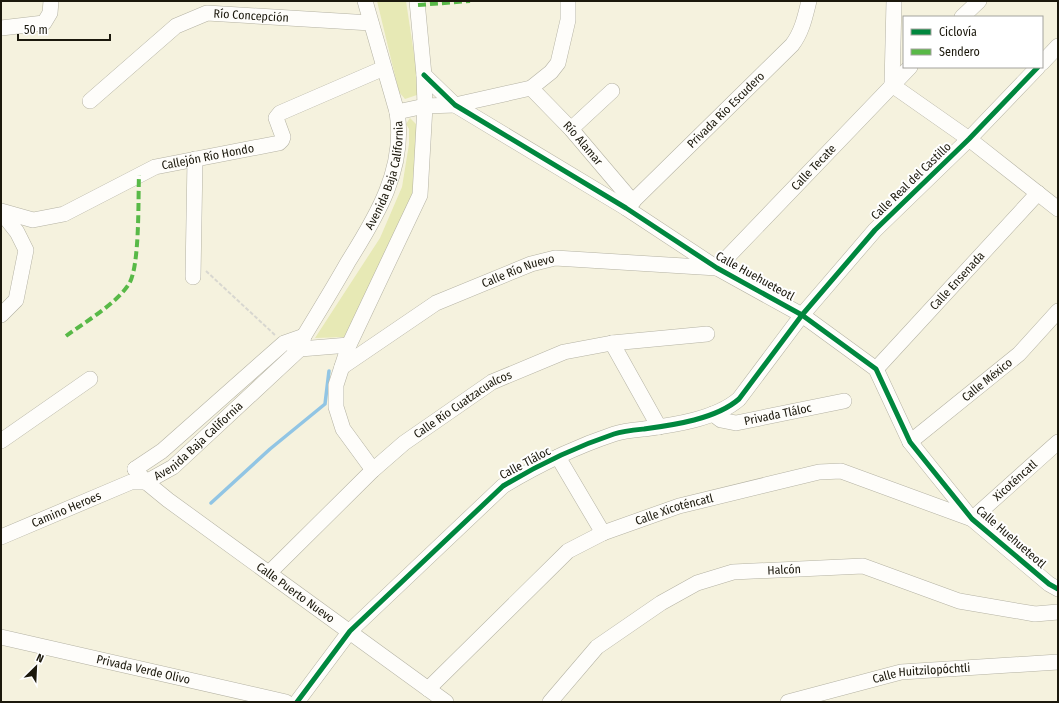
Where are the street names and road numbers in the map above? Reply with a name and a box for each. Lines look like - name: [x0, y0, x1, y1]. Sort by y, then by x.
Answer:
- street label: Río Concepción: [213, 6, 289, 25]
- street label: Privada Río Escudero: [684, 69, 767, 151]
- street label: Río Alamar: [560, 118, 606, 169]
- street label: Avenida Baja California: [362, 120, 406, 232]
- street label: Calle Real del Castillo: [868, 139, 954, 223]
- street label: Callejón Río Hondo: [160, 141, 255, 173]
- street label: Calle Tecate: [788, 141, 839, 193]
- street label: Calle Huehueteotl: [713, 249, 797, 303]
- street label: Calle Ensenada: [927, 249, 988, 313]
- street label: Calle Río Nuevo: [480, 251, 556, 290]
- street label: Calle México: [959, 355, 1015, 404]
- street label: Calle Río Cuatzacualcos: [411, 368, 514, 441]
- street label: Avenida Baja California: [151, 399, 246, 483]
- street label: Privada Tláloc: [743, 401, 813, 428]
- street label: Calle Tláloc: [497, 444, 553, 482]
- street label: Xicoténcatl: [990, 457, 1040, 504]
- street label: Camino Heroes: [30, 488, 103, 530]
- street label: Calle Xicoténcatl: [633, 491, 714, 528]
- street label: Calle Huehueteotl: [973, 503, 1049, 571]
- street label: Calle Puerto Nuevo: [254, 560, 337, 626]
- street label: Halcón: [767, 562, 801, 577]
- street label: Privada Verde Olivo: [95, 652, 192, 687]
- street label: Calle Huitzilopóchtli: [871, 661, 971, 686]

